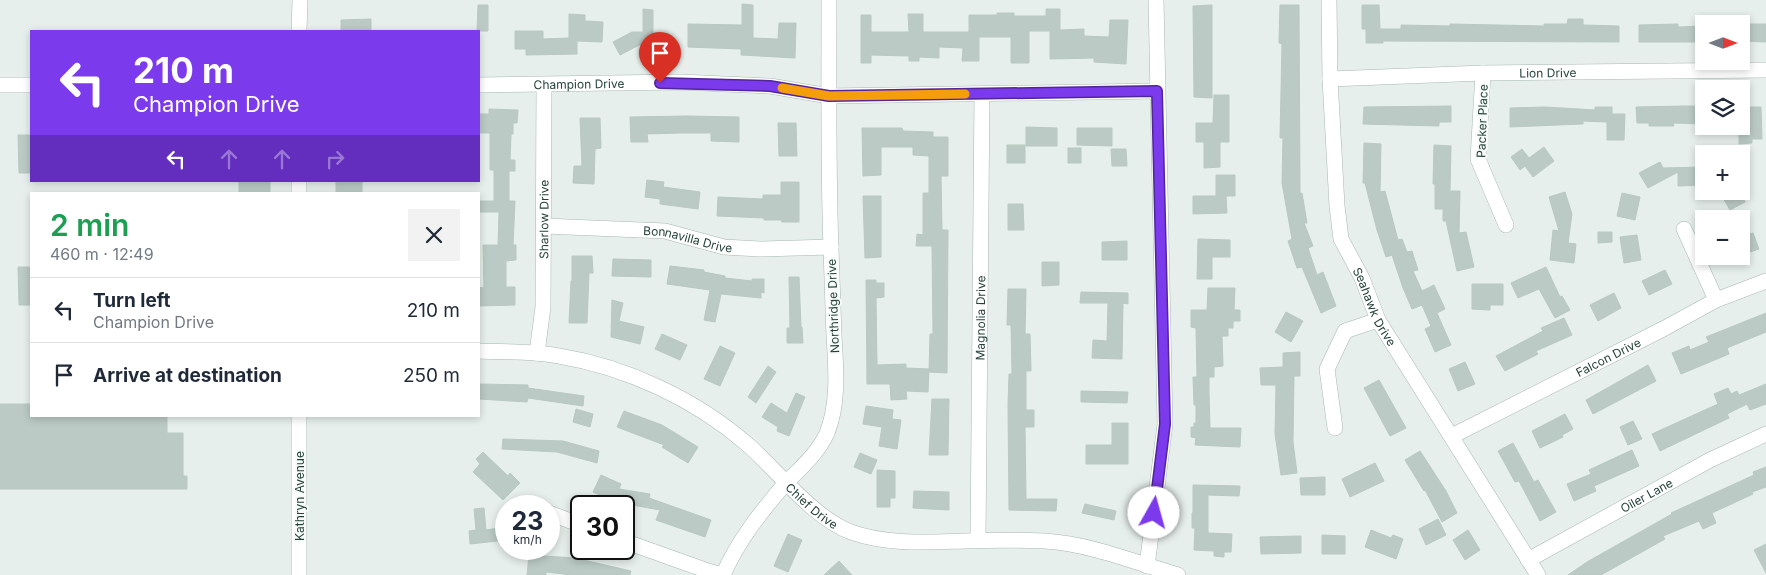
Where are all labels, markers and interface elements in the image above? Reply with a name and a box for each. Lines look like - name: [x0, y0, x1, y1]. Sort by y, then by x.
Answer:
- north arrow: [1695, 15, 1750, 70]
- map controls: [1695, 15, 1750, 265]
- pin: [639, 32, 681, 83]
- icon: arrive: [646, 39, 674, 67]
- text: 210 m: [133, 49, 234, 91]
- icon: left: [50, 50, 115, 115]
- street label: Lion Drive: [1519, 65, 1577, 80]
- street label: Champion Drive: [533, 75, 625, 92]
- button: layers: [1695, 80, 1750, 135]
- street label: Packer Place: [1473, 84, 1491, 158]
- text: Champion Drive: [133, 91, 299, 117]
- icon: left: [162, 145, 190, 173]
- icon: ahead: [215, 145, 243, 173]
- icon: ahead: [268, 145, 296, 173]
- icon: right: [321, 145, 349, 173]
- button: +: [1695, 145, 1750, 200]
- street label: Sharlow Drive: [536, 180, 551, 259]
- text: 2 min: [50, 207, 129, 243]
- button: close: [408, 209, 460, 261]
- button: −: [1695, 210, 1750, 265]
- street label: Bonnavilla Drive: [643, 223, 733, 255]
- text: 460 m · 12:49: [50, 244, 154, 264]
- street label: Northridge Drive: [824, 259, 842, 353]
- street label: Seahawk Drive: [1350, 265, 1400, 348]
- street label: Magnolia Drive: [972, 275, 988, 361]
- text: Turn left: [93, 289, 171, 312]
- icon: left: [50, 296, 78, 324]
- text: 210 m: [407, 299, 460, 322]
- text: Champion Drive: [93, 312, 214, 332]
- street label: Falcon Drive: [1573, 334, 1643, 380]
- icon: arrive: [50, 361, 78, 389]
- text: Arrive at destination: [93, 364, 282, 387]
- text: 250 m: [403, 364, 460, 387]
- street label: Kathryn Avenue: [292, 451, 307, 541]
- street label: Oiler Lane: [1617, 475, 1675, 515]
- street label: Chief Drive: [783, 479, 841, 532]
- position arrow: [1127, 486, 1179, 538]
- speed limit sign: 30: [570, 495, 635, 560]
- text: 23: [512, 506, 543, 536]
- text: km/h: [513, 532, 542, 547]

